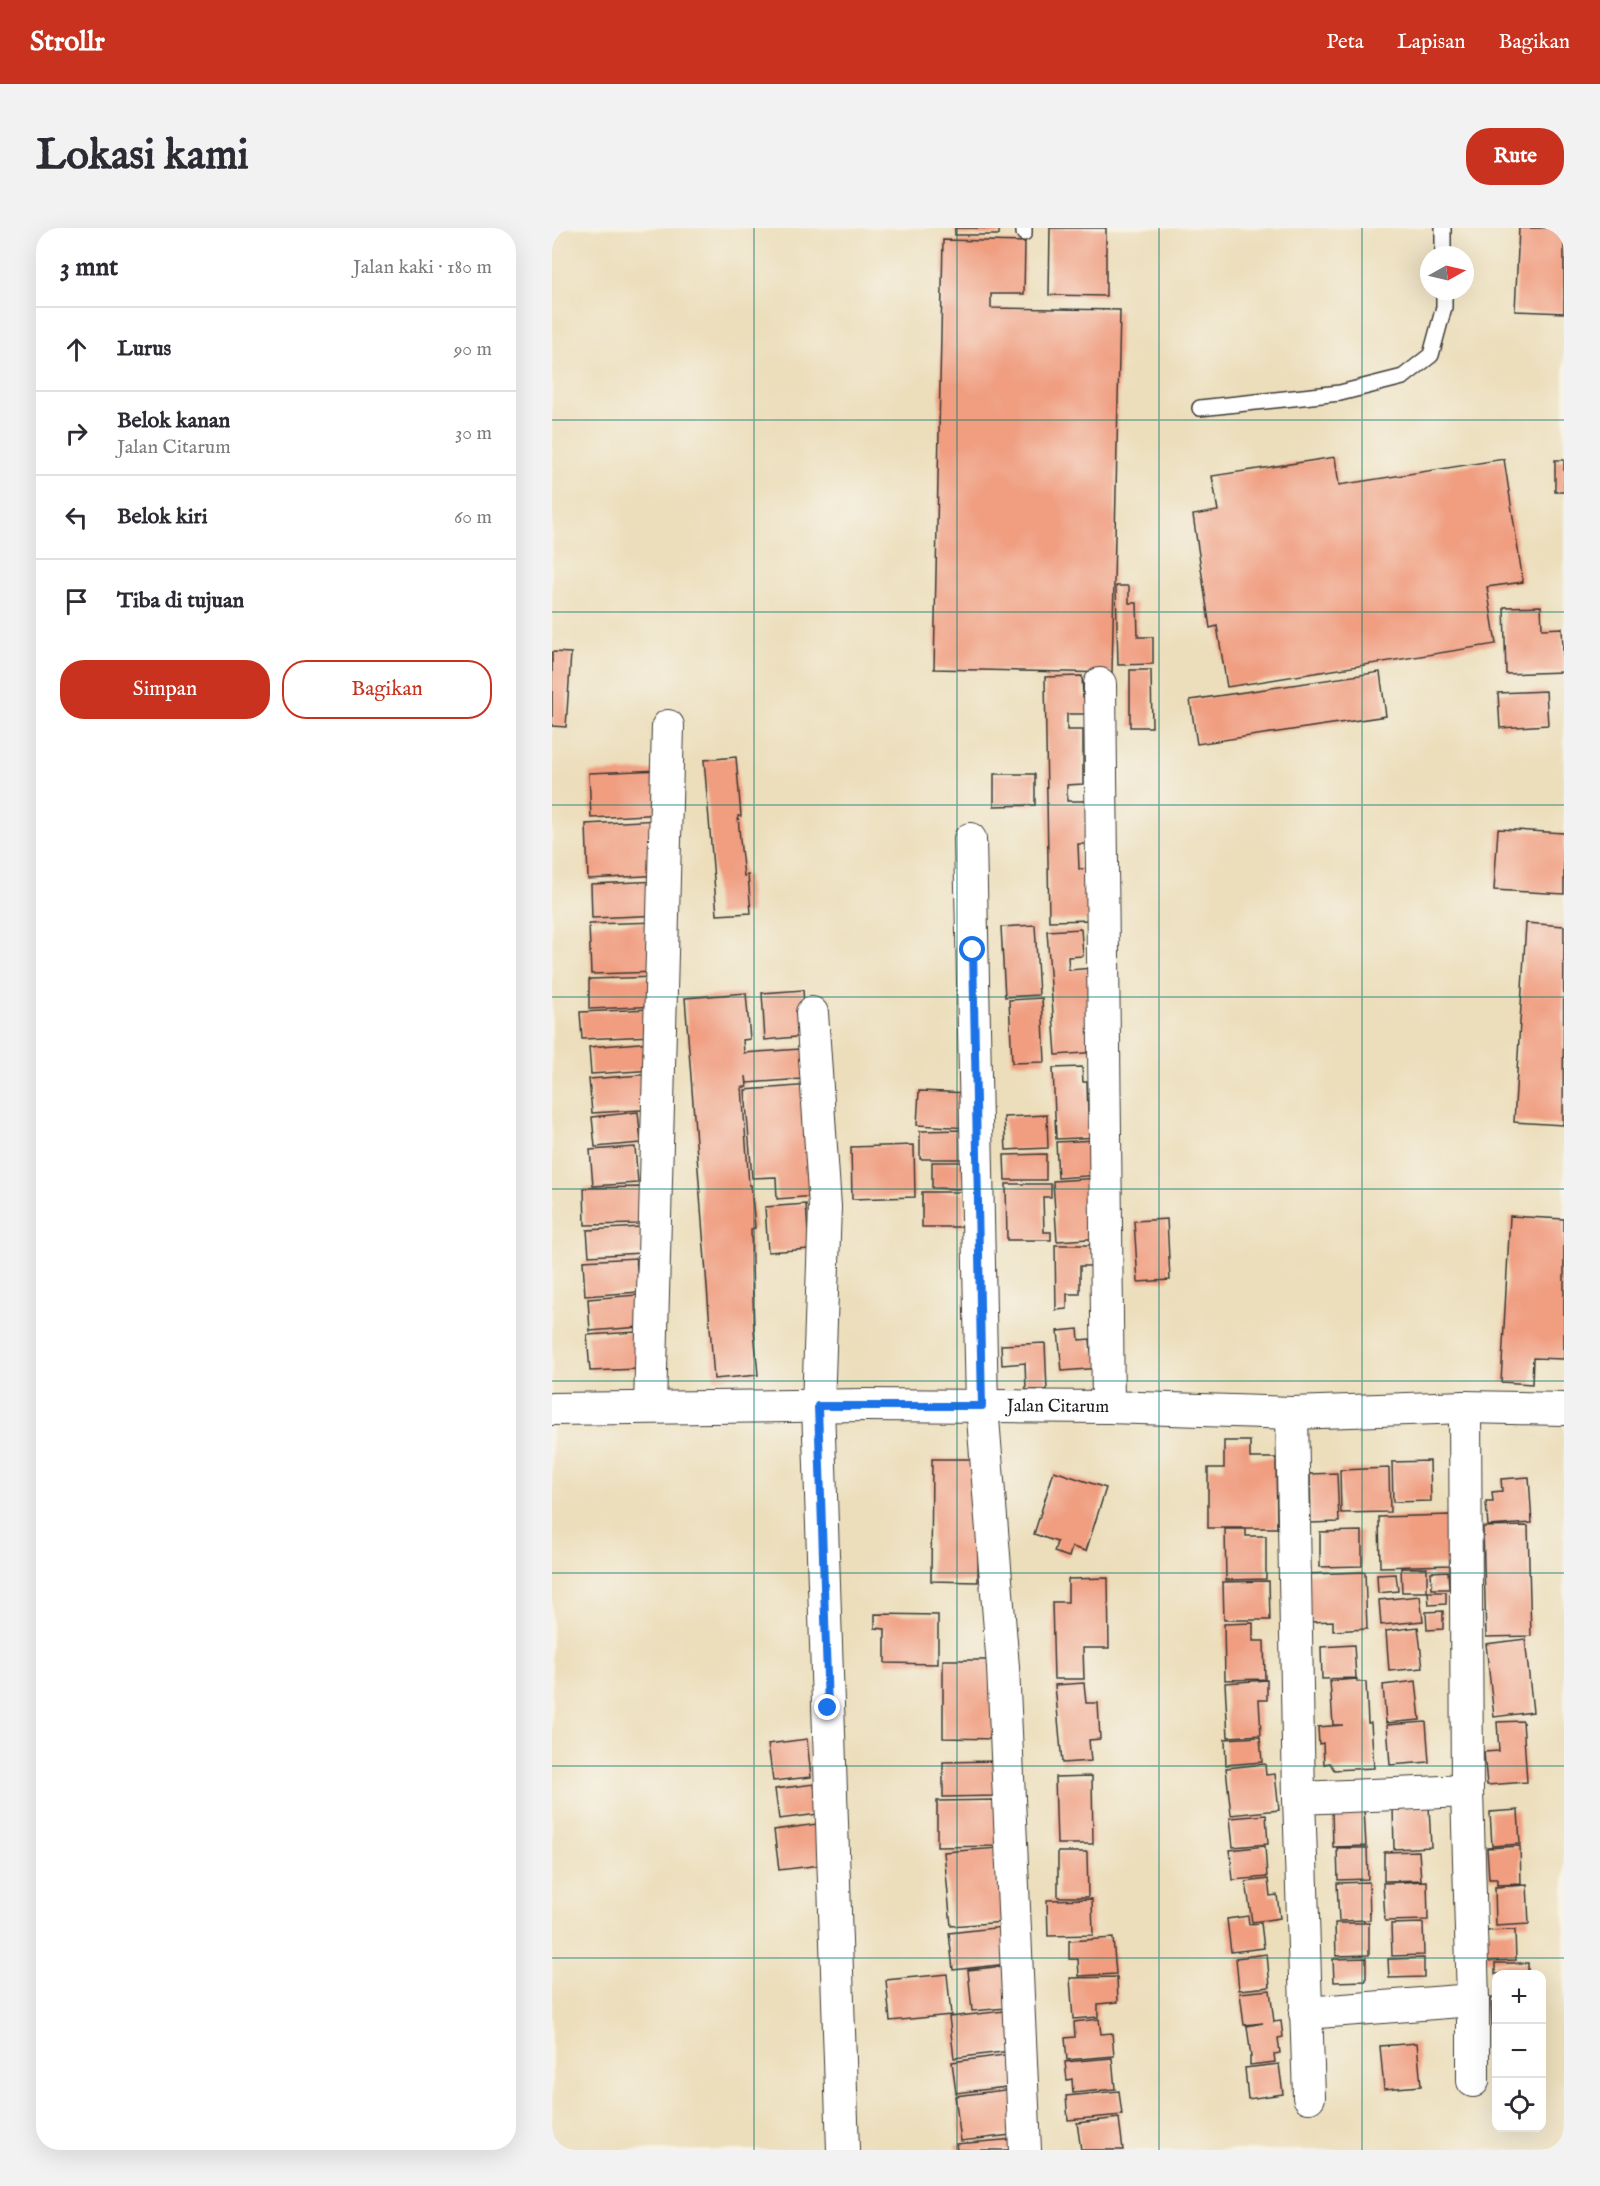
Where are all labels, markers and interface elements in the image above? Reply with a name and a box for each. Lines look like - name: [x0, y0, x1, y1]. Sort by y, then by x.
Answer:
- text: Strollr: [30, 25, 105, 60]
- text: Peta: [1326, 29, 1364, 56]
- text: Lapisan: [1397, 29, 1466, 56]
- text: Bagikan: [1499, 29, 1570, 56]
- button: Rute: [1466, 128, 1564, 185]
- text: Lokasi kami: [36, 130, 249, 183]
- north arrow: [1420, 246, 1474, 300]
- text: 3 mnt: [60, 251, 118, 284]
- text: Jalan kaki · 180 m: [353, 255, 492, 280]
- icon: ahead: [60, 333, 93, 366]
- text: Lurus: [117, 335, 171, 363]
- text: 90 m: [454, 337, 492, 362]
- text: Belok kanan: [117, 407, 230, 435]
- icon: right: [60, 417, 93, 450]
- text: 30 m: [455, 421, 492, 446]
- text: Jalan Citarum: [117, 435, 231, 460]
- icon: left: [60, 501, 93, 534]
- text: Belok kiri: [117, 503, 208, 531]
- text: 60 m: [454, 505, 492, 530]
- icon: arrive: [60, 585, 93, 618]
- text: Tiba di tujuan: [117, 587, 244, 615]
- button: Simpan: [60, 660, 270, 719]
- button: Bagikan: [282, 660, 492, 719]
- route start: [959, 936, 985, 962]
- street label: Jalan Citarum: [1005, 1395, 1109, 1419]
- route end: [814, 1694, 840, 1720]
- map controls: [1492, 1970, 1546, 2132]
- button: +: [1492, 1970, 1546, 2024]
- button: −: [1492, 2024, 1546, 2078]
- button: locate: [1492, 2078, 1546, 2132]

